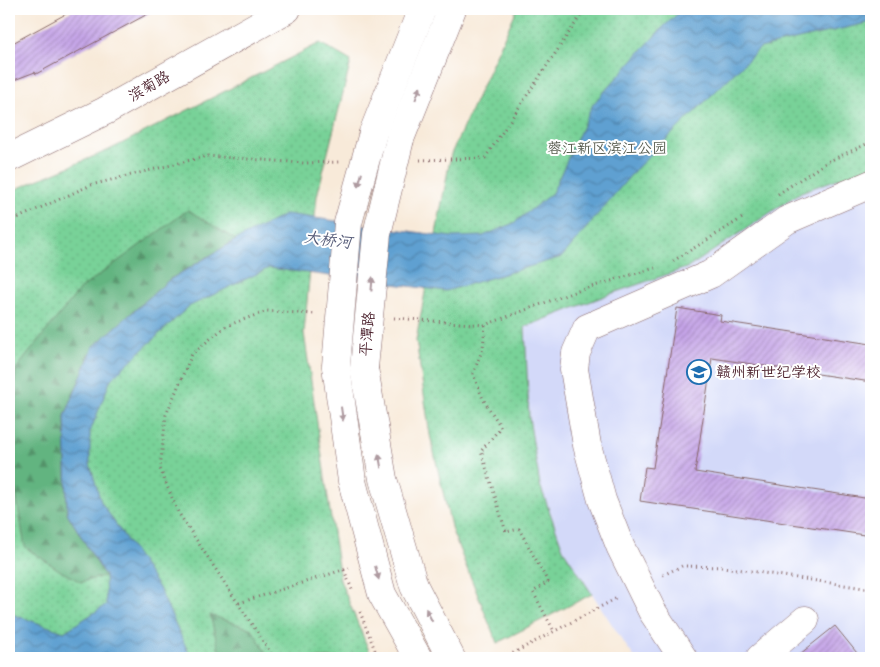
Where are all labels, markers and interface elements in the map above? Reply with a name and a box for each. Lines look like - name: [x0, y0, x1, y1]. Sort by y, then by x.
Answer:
- street label: 滨菊路: [124, 65, 173, 105]
- one-way arrow: [415, 86, 422, 101]
- park label: 蓉江新区滨江公园: [547, 137, 667, 157]
- one-way arrow: [355, 172, 363, 187]
- water label: 大桥河: [303, 225, 356, 252]
- one-way arrow: [368, 276, 376, 292]
- street label: 平潭路: [354, 311, 378, 357]
- school or university icon: 赣州新世纪学校: [686, 359, 712, 385]
- place label: 赣州新世纪学校: [716, 361, 821, 381]
- one-way arrow: [339, 406, 347, 422]
- one-way arrow: [376, 452, 384, 468]
- one-way arrow: [373, 565, 381, 580]
- one-way arrow: [424, 608, 433, 622]

